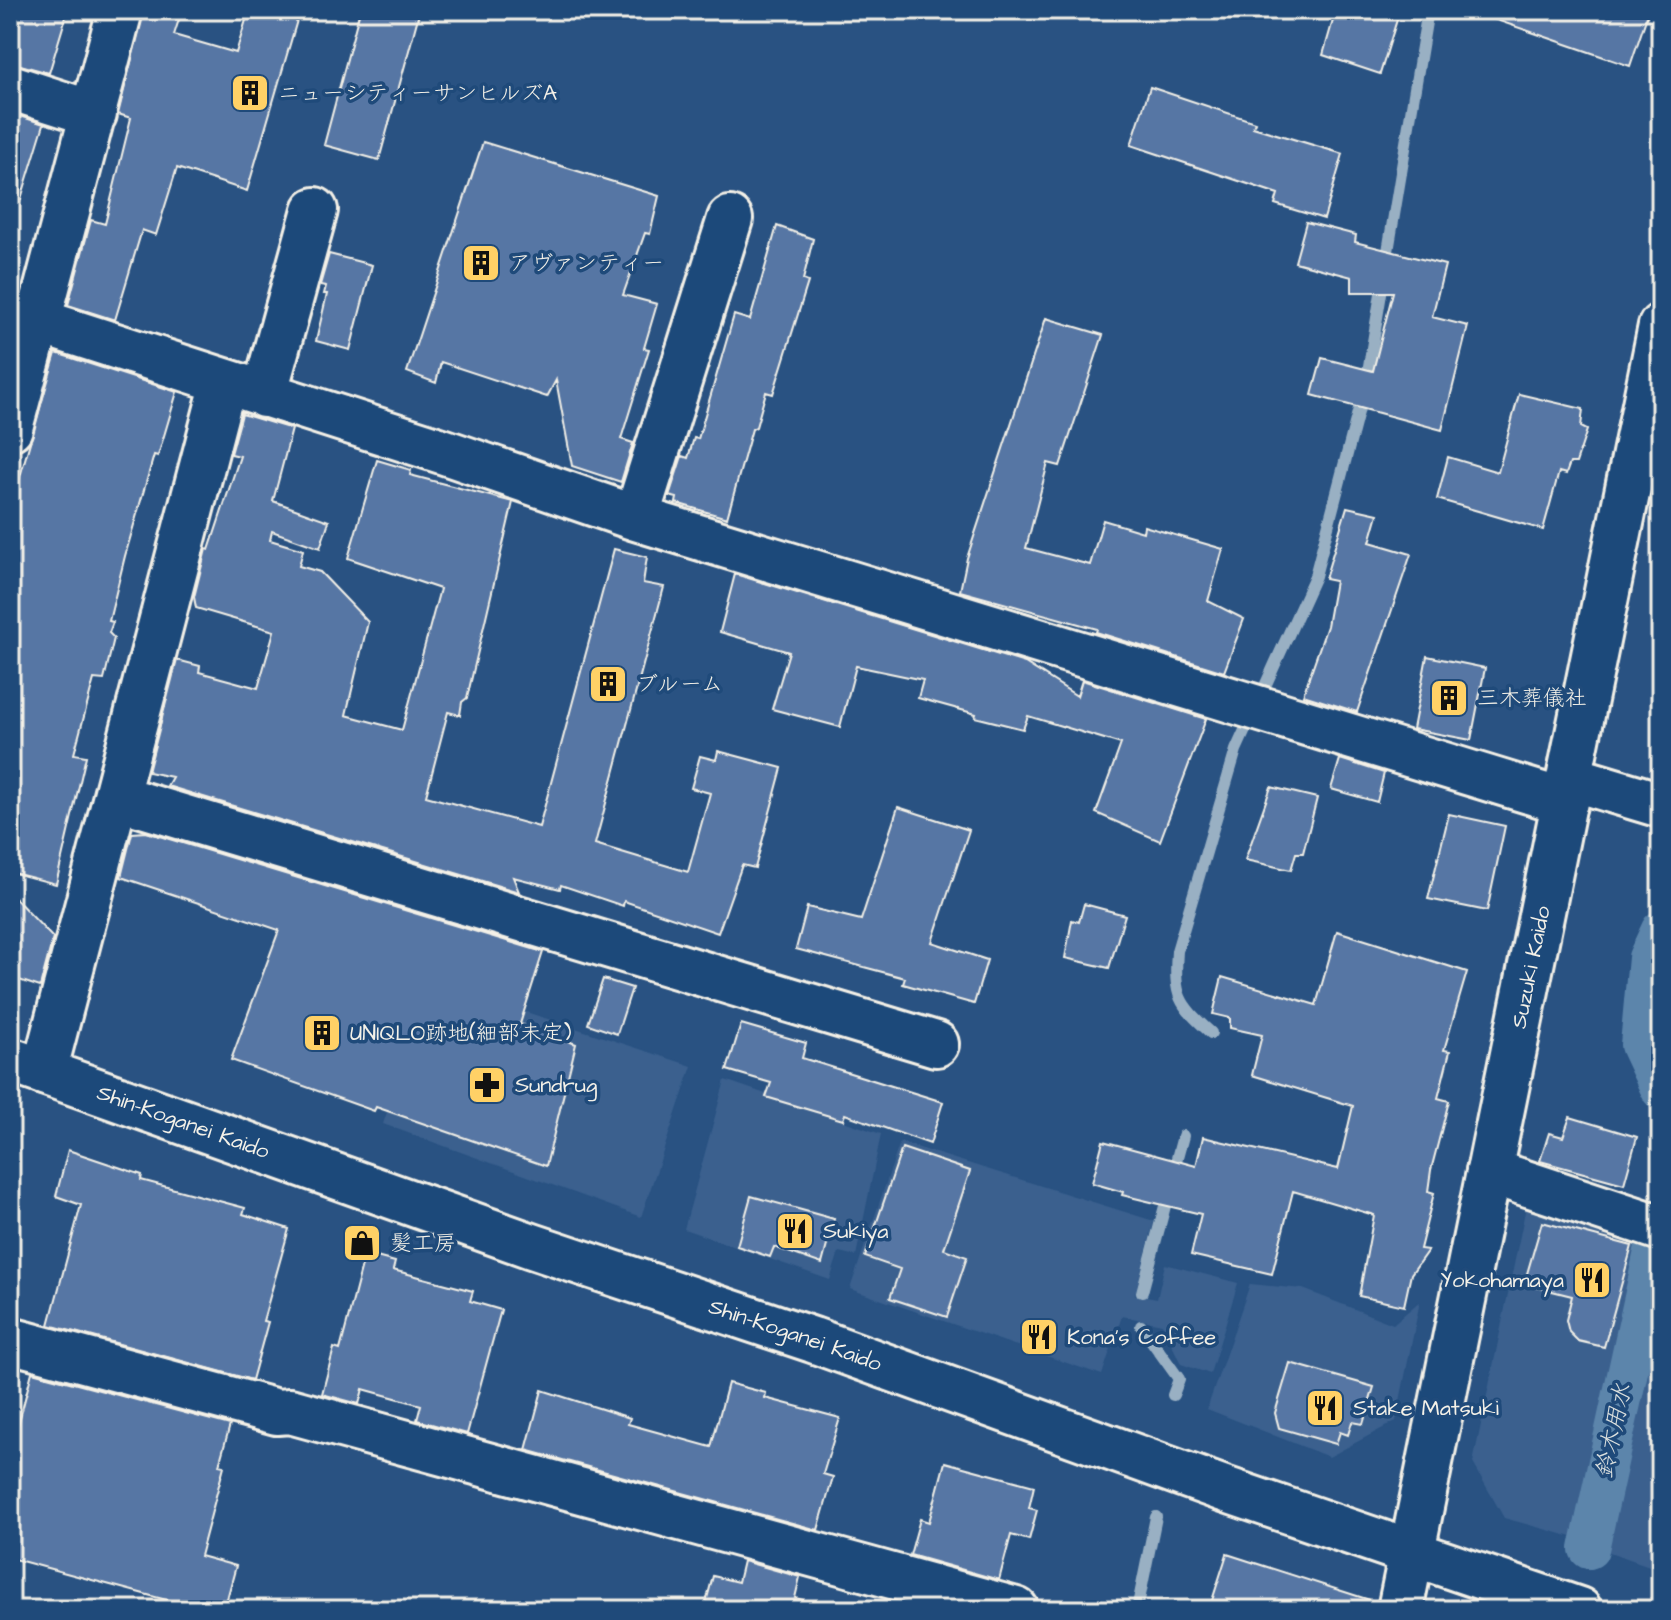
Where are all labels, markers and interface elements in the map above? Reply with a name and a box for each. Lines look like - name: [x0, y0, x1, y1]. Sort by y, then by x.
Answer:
- building icon: ニューシティーサンヒルズA: [229, 72, 271, 114]
- place label: ニューシティーサンヒルズA: [278, 78, 557, 109]
- building icon: アヴァンティー: [460, 242, 502, 284]
- place label: アヴァンティー: [509, 248, 664, 279]
- building icon: ブルーム: [587, 663, 629, 705]
- place label: ブルーム: [636, 669, 723, 700]
- building icon: 三木葬儀社: [1428, 677, 1470, 719]
- place label: 三木葬儀社: [1477, 683, 1587, 714]
- street label: Suzuki Kaido: [1503, 902, 1558, 1031]
- building icon: UNIQLO跡地(細部未定): [301, 1012, 343, 1054]
- place label: UNIQLO跡地(細部未定): [350, 1018, 572, 1049]
- pharmacy icon: Sundrug: [466, 1064, 508, 1106]
- place label: Sundrug: [515, 1070, 597, 1102]
- street label: Shin-Koganei Kaido: [93, 1077, 274, 1167]
- restaurant icon: Sukiya: [774, 1210, 816, 1252]
- place label: Sukiya: [823, 1216, 888, 1248]
- shop icon: 髪工房: [341, 1222, 383, 1264]
- place label: 髪工房: [390, 1228, 456, 1259]
- restaurant icon: Yokohamaya: [1571, 1259, 1613, 1301]
- place label: Yokohamaya: [1440, 1265, 1564, 1297]
- street label: Shin-Koganei Kaido: [705, 1291, 887, 1379]
- restaurant icon: Kona's Coffee: [1018, 1316, 1060, 1358]
- place label: Kona's Coffee: [1067, 1322, 1216, 1353]
- water label: 鈴木用水: [1587, 1381, 1641, 1481]
- restaurant icon: Stake Matsuki: [1304, 1387, 1346, 1429]
- place label: Stake Matsuki: [1353, 1393, 1499, 1424]

